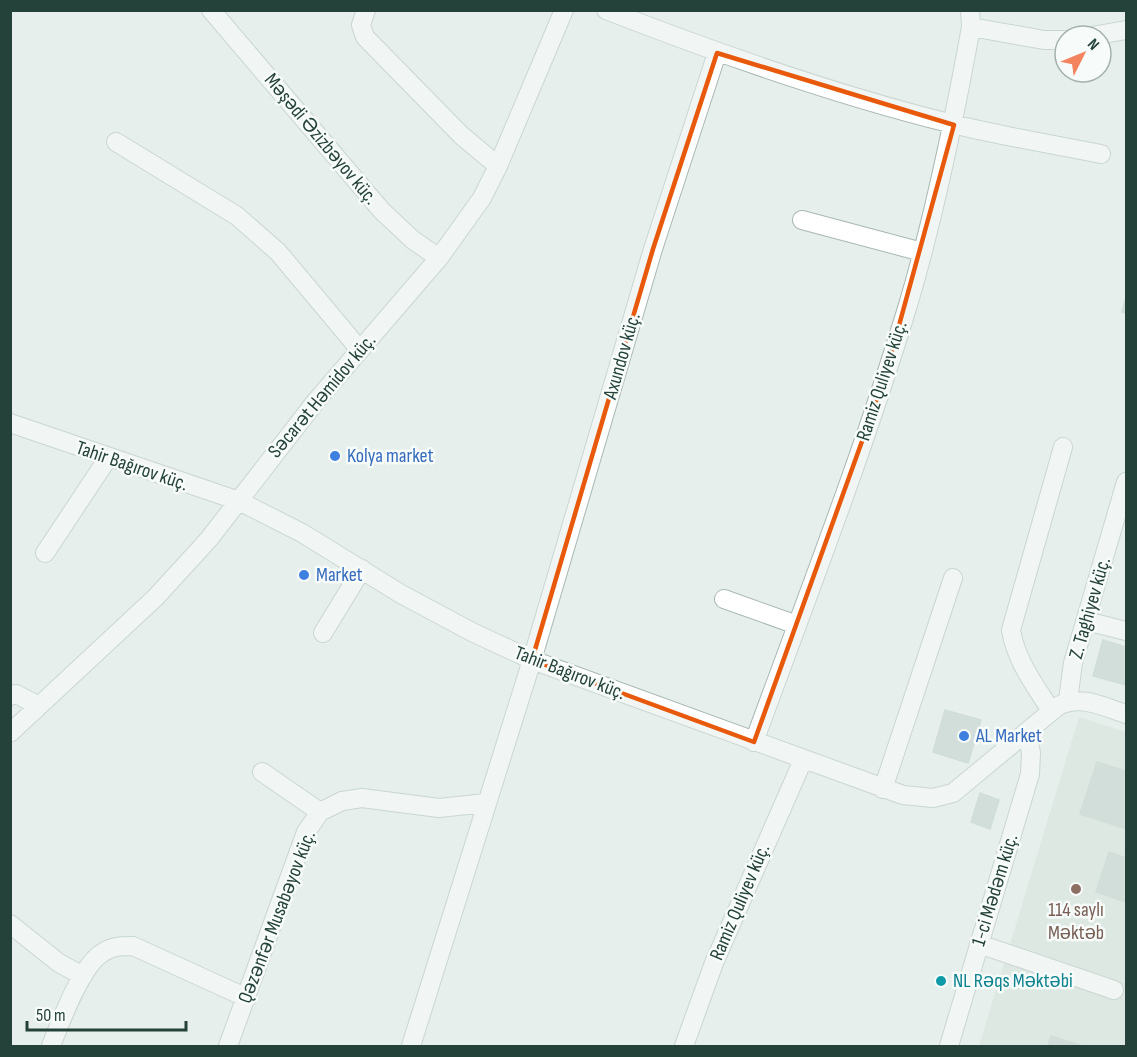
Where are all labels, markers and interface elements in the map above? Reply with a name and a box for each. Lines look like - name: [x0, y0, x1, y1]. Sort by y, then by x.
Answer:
- north arrow: [1053, 24, 1113, 84]
- text: N: [1083, 35, 1103, 54]
- street label: Məşədi Əzizbəyov küç.: [259, 69, 383, 209]
- street label: Axundov küç.: [598, 310, 646, 403]
- street label: Ramiz Quliyev küç.: [851, 318, 913, 444]
- street label: Səcarət Həmidov küç.: [263, 329, 381, 463]
- street label: Tahir Bağırov küç.: [73, 436, 191, 496]
- place label: Kolya market: [347, 444, 434, 468]
- marker: Kolya market: [328, 449, 342, 463]
- street label: Z. Taghiyev küç.: [1064, 554, 1116, 662]
- place label: Market: [316, 563, 363, 587]
- marker: Market: [297, 568, 311, 582]
- street label: Tahir Bağırov küç.: [511, 641, 629, 705]
- place label: AL Market: [975, 724, 1042, 748]
- marker: AL Market: [957, 729, 971, 743]
- street label: Qəzənfər Musabəyov küç.: [233, 827, 321, 1007]
- street label: 1-ci Mədəm küç.: [967, 831, 1023, 949]
- street label: Ramiz Quliyev küç.: [705, 840, 775, 964]
- marker: 114 saylı Məktəb: [1069, 882, 1083, 896]
- place label: 114 saylı Məktəb: [1048, 898, 1104, 945]
- place label: NL Rəqs Məktəbi: [953, 969, 1073, 993]
- marker: NL Rəqs Məktəbi: [934, 974, 948, 988]
- scale bar: [27, 994, 186, 1032]
- text: 50 m: [36, 1005, 66, 1026]

